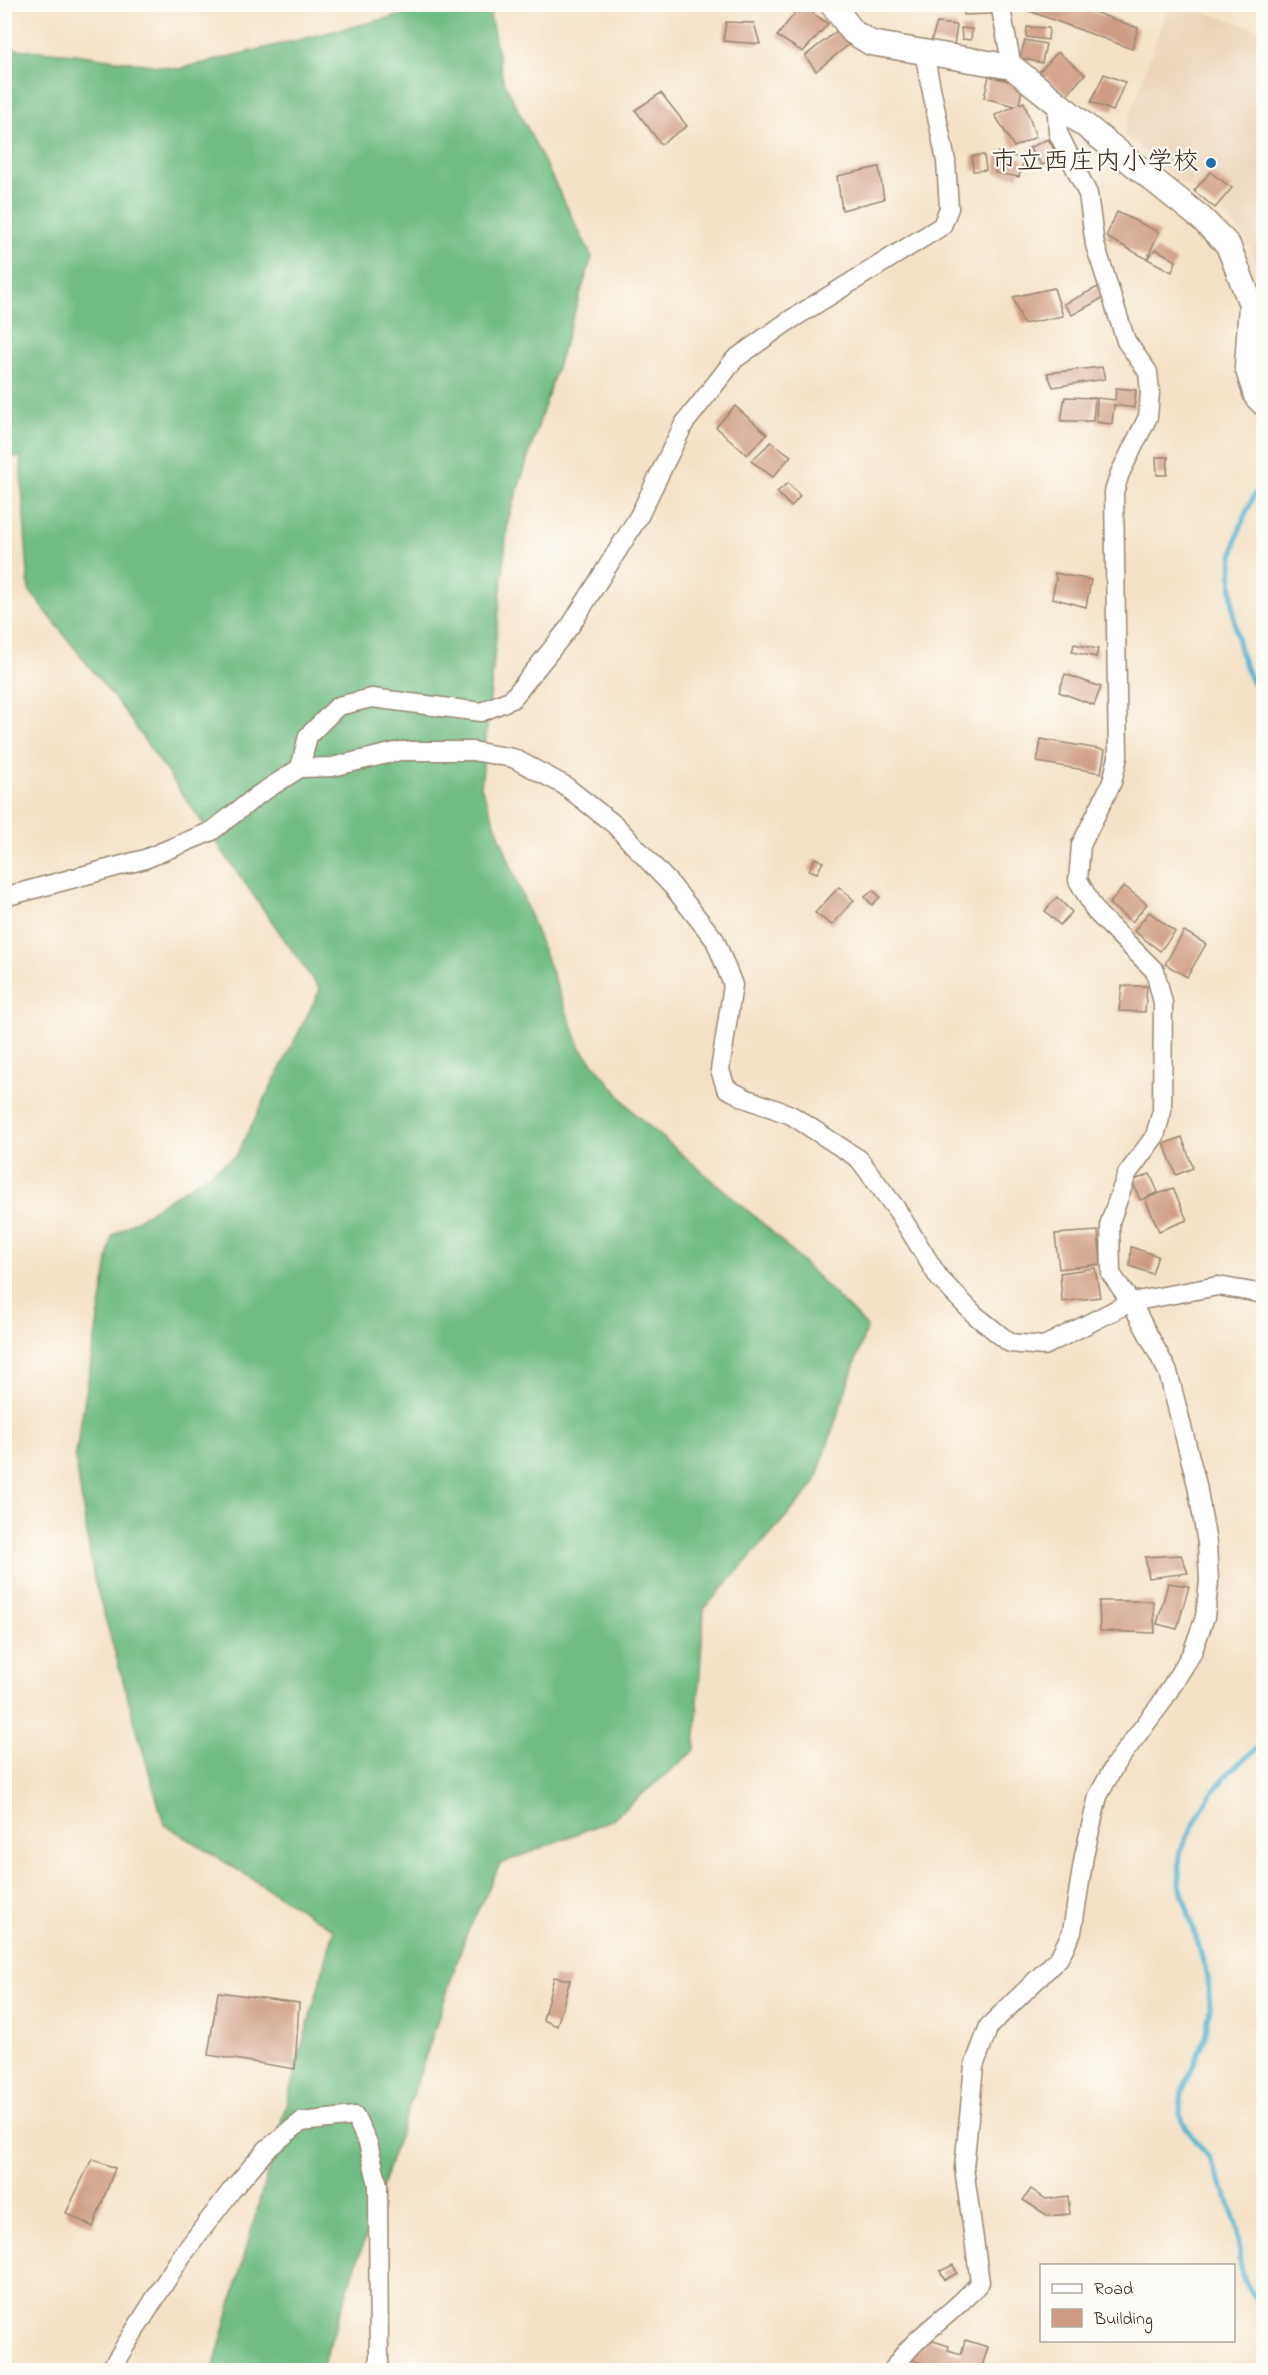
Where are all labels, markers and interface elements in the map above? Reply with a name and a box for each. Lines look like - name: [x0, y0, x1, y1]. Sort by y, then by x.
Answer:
- place label: 市立西庄内小学校: [991, 144, 1199, 182]
- marker: 市立西庄内小学校: [1204, 156, 1218, 170]
- legend: [1040, 2264, 1235, 2342]
- text: Road: [1094, 2277, 1133, 2303]
- text: Building: [1093, 2307, 1153, 2334]

